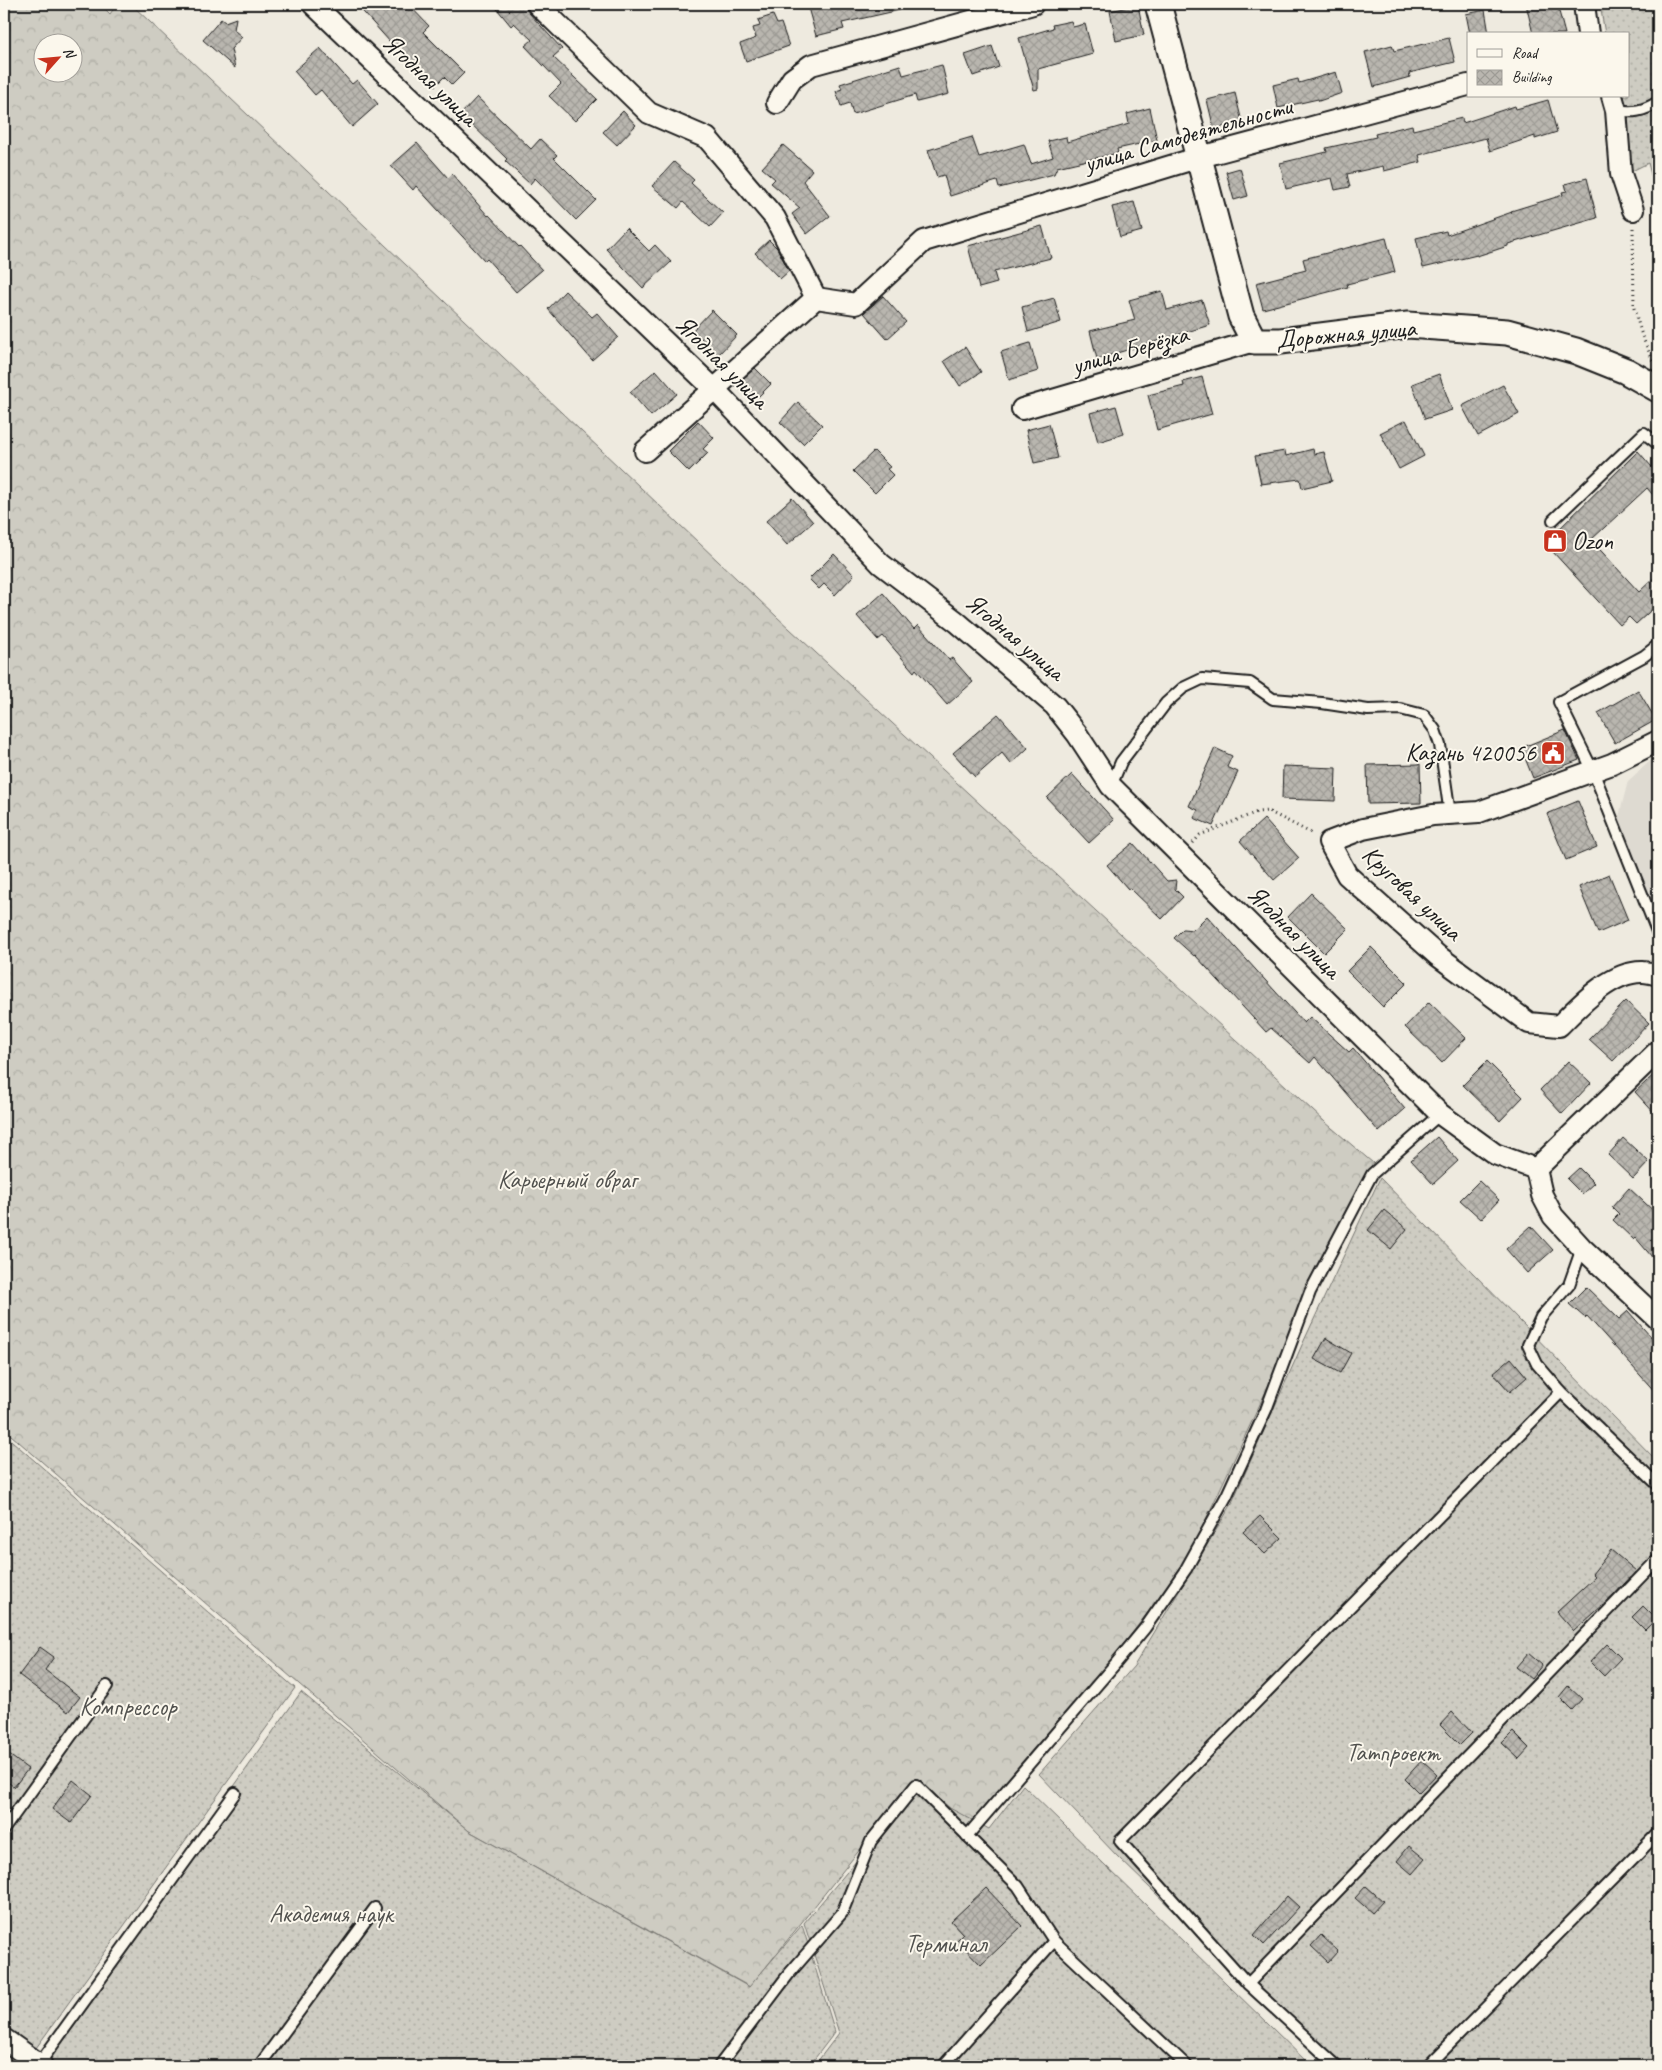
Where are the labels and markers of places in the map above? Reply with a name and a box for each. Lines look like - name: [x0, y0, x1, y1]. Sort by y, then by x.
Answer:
- place label: Ozon: [1572, 525, 1614, 557]
- shop icon: Ozon: [1542, 528, 1568, 554]
- place label: Казань 420056: [1405, 737, 1537, 770]
- public building icon: Казань 420056: [1540, 740, 1566, 766]

